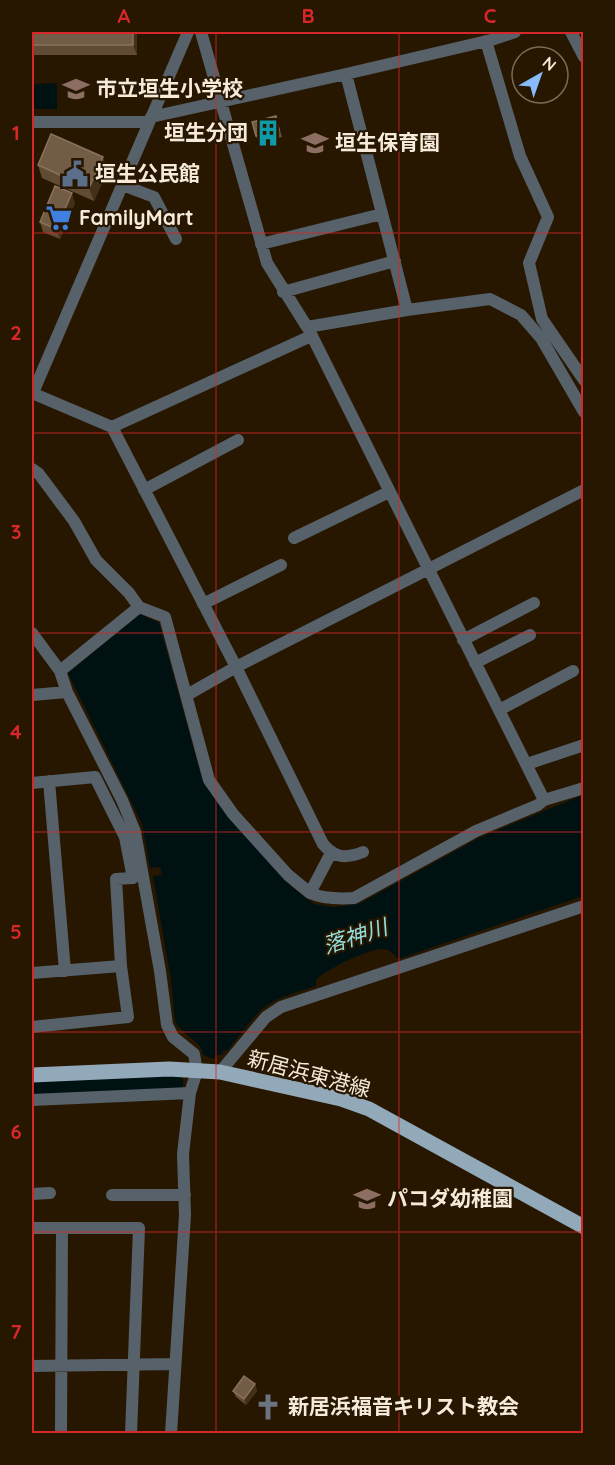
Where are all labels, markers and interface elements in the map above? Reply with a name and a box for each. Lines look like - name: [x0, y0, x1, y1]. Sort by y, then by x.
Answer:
- text: A: [118, 3, 131, 28]
- text: B: [301, 3, 315, 28]
- text: C: [484, 3, 497, 28]
- north arrow: [510, 45, 570, 105]
- text: N: [539, 52, 561, 75]
- school or university icon: 市立垣生小学校: [61, 74, 91, 104]
- place label: 市立垣生小学校: [96, 75, 243, 101]
- building icon: 垣生分団: [253, 118, 283, 148]
- place label: 垣生分団: [164, 119, 248, 145]
- text: 1: [12, 120, 20, 145]
- school or university icon: 垣生保育園: [300, 128, 330, 158]
- place label: 垣生保育園: [335, 129, 440, 155]
- public building icon: 垣生公民館: [60, 159, 90, 189]
- place label: 垣生公民館: [95, 160, 200, 186]
- supermarket icon: FamilyMart: [44, 203, 74, 233]
- place label: FamilyMart: [79, 204, 194, 230]
- text: 2: [10, 320, 22, 345]
- text: 3: [11, 519, 21, 544]
- text: 4: [10, 719, 22, 744]
- water label: 落神川: [319, 912, 393, 960]
- text: 5: [10, 919, 22, 944]
- street label: 新居浜東港線: [245, 1044, 373, 1102]
- text: 6: [10, 1119, 22, 1144]
- school or university icon: パコダ幼稚園: [352, 1184, 382, 1214]
- place label: パコダ幼稚園: [387, 1185, 513, 1211]
- text: 7: [11, 1319, 22, 1344]
- church icon: 新居浜福音キリスト教会: [253, 1392, 283, 1422]
- place label: 新居浜福音キリスト教会: [288, 1393, 519, 1419]

